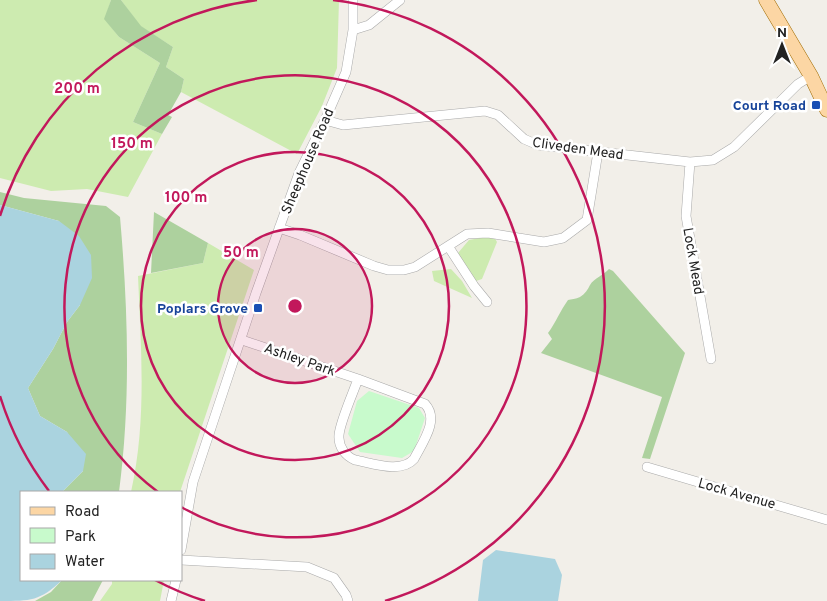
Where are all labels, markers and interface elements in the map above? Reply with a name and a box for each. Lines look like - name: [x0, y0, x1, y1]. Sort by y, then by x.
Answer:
- north arrow: [757, 20, 807, 70]
- text: N: [777, 25, 787, 42]
- text: 200 m: [54, 80, 100, 99]
- place label: Court Road: [733, 98, 806, 115]
- marker: Court Road: [810, 99, 822, 111]
- street label: Sheephouse Road: [278, 106, 338, 217]
- text: 150 m: [111, 135, 153, 154]
- street label: Cliveden Mead: [531, 135, 625, 164]
- text: 100 m: [165, 189, 207, 208]
- street label: Lock Mead: [678, 226, 707, 296]
- text: 50 m: [223, 244, 259, 263]
- centre of rings: [286, 297, 304, 315]
- place label: Poplars Grove: [157, 301, 248, 318]
- marker: Poplars Grove: [252, 302, 264, 314]
- street label: Ashley Park: [262, 340, 337, 381]
- street label: Lock Avenue: [696, 475, 777, 514]
- legend: [20, 491, 182, 581]
- text: Road: [65, 503, 100, 522]
- text: Park: [65, 528, 96, 547]
- text: Water: [65, 553, 105, 572]

